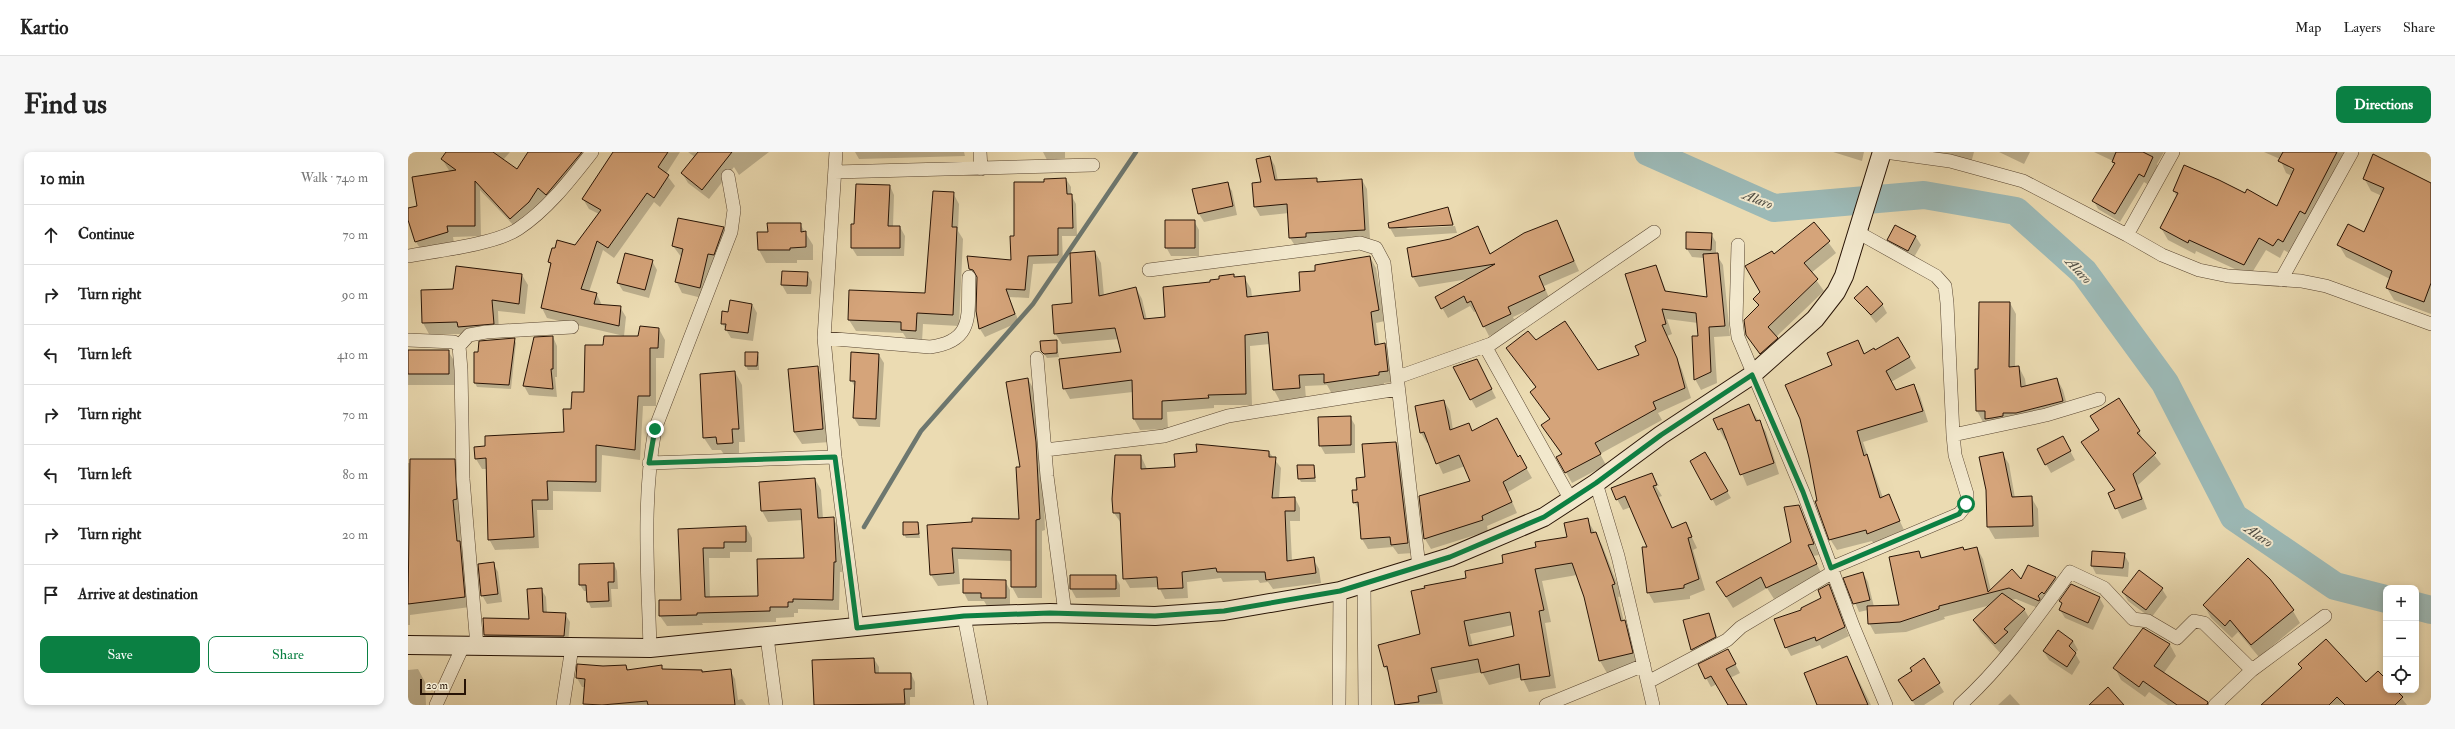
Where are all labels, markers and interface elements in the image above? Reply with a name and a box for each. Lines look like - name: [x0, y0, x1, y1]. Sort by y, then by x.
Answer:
- text: Kartio: [20, 16, 68, 40]
- text: Map: [2295, 19, 2321, 36]
- text: Layers: [2343, 19, 2381, 36]
- text: Share: [2403, 19, 2435, 36]
- button: Directions: [2336, 86, 2431, 123]
- text: Find us: [24, 87, 107, 122]
- text: 10 min: [40, 168, 85, 189]
- text: Walk · 740 m: [301, 170, 368, 186]
- water label: Alaro: [1739, 185, 1775, 213]
- icon: ahead: [40, 224, 62, 246]
- text: Continue: [78, 225, 134, 244]
- text: 70 m: [343, 227, 368, 243]
- water label: Alaro: [2061, 252, 2095, 287]
- icon: right: [40, 284, 62, 306]
- text: Turn right: [78, 285, 141, 304]
- text: 90 m: [342, 287, 368, 303]
- icon: left: [40, 344, 62, 366]
- text: Turn left: [78, 345, 132, 364]
- text: 410 m: [337, 347, 368, 363]
- icon: right: [40, 404, 62, 426]
- text: Turn right: [78, 405, 141, 424]
- text: 70 m: [343, 407, 368, 423]
- route end: [646, 420, 664, 438]
- icon: left: [40, 464, 62, 486]
- text: Turn left: [78, 465, 132, 484]
- text: 80 m: [342, 467, 368, 483]
- route start: [1957, 495, 1975, 513]
- water label: Alaro: [2240, 519, 2276, 551]
- icon: right: [40, 524, 62, 546]
- text: Turn right: [78, 525, 141, 544]
- text: 20 m: [342, 527, 368, 543]
- icon: arrive: [40, 584, 62, 606]
- text: Arrive at destination: [78, 585, 198, 604]
- map controls: [2383, 585, 2419, 693]
- button: +: [2383, 585, 2419, 621]
- button: −: [2383, 621, 2419, 657]
- button: Save: [40, 636, 200, 673]
- button: Share: [208, 636, 368, 673]
- button: locate: [2383, 657, 2419, 693]
- scale bar: [420, 677, 466, 696]
- text: 20 m: [426, 679, 448, 692]

